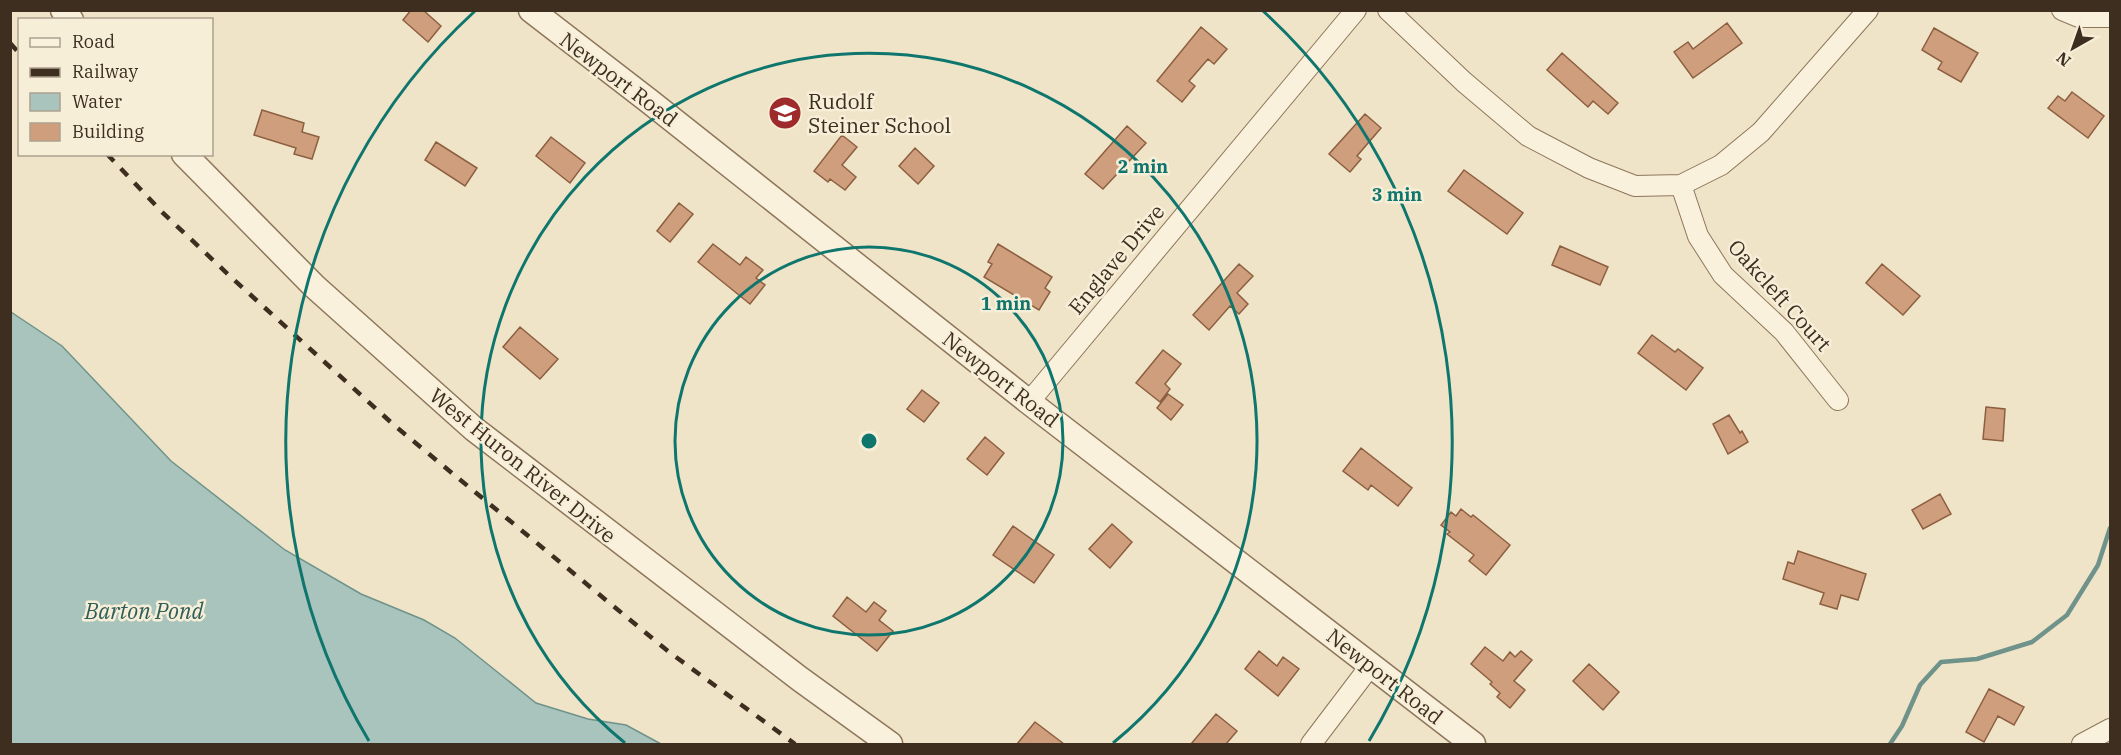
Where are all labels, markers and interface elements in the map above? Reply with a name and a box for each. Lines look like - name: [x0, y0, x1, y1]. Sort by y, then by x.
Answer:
- legend: [18, 18, 213, 156]
- north arrow: [2043, 18, 2103, 78]
- street label: Newport Road: [554, 26, 684, 133]
- text: Road: [72, 30, 115, 53]
- text: N: [2052, 48, 2075, 71]
- text: Railway: [72, 60, 138, 83]
- place label: Rudolf Steiner School: [808, 87, 951, 139]
- text: Water: [72, 90, 122, 113]
- school or university icon: Rudolf Steiner School: [767, 95, 803, 131]
- text: Building: [72, 120, 144, 143]
- text: 2 min: [1118, 155, 1168, 178]
- text: 3 min: [1372, 183, 1422, 206]
- street label: Englave Drive: [1062, 198, 1170, 320]
- street label: Oakcleft Court: [1722, 233, 1838, 357]
- text: 1 min: [981, 292, 1031, 315]
- street label: Newport Road: [937, 325, 1065, 433]
- street label: West Huron River Drive: [424, 381, 622, 549]
- centre of rings: [859, 431, 879, 451]
- water label: Barton Pond: [84, 596, 204, 625]
- street label: Newport Road: [1321, 622, 1449, 730]

